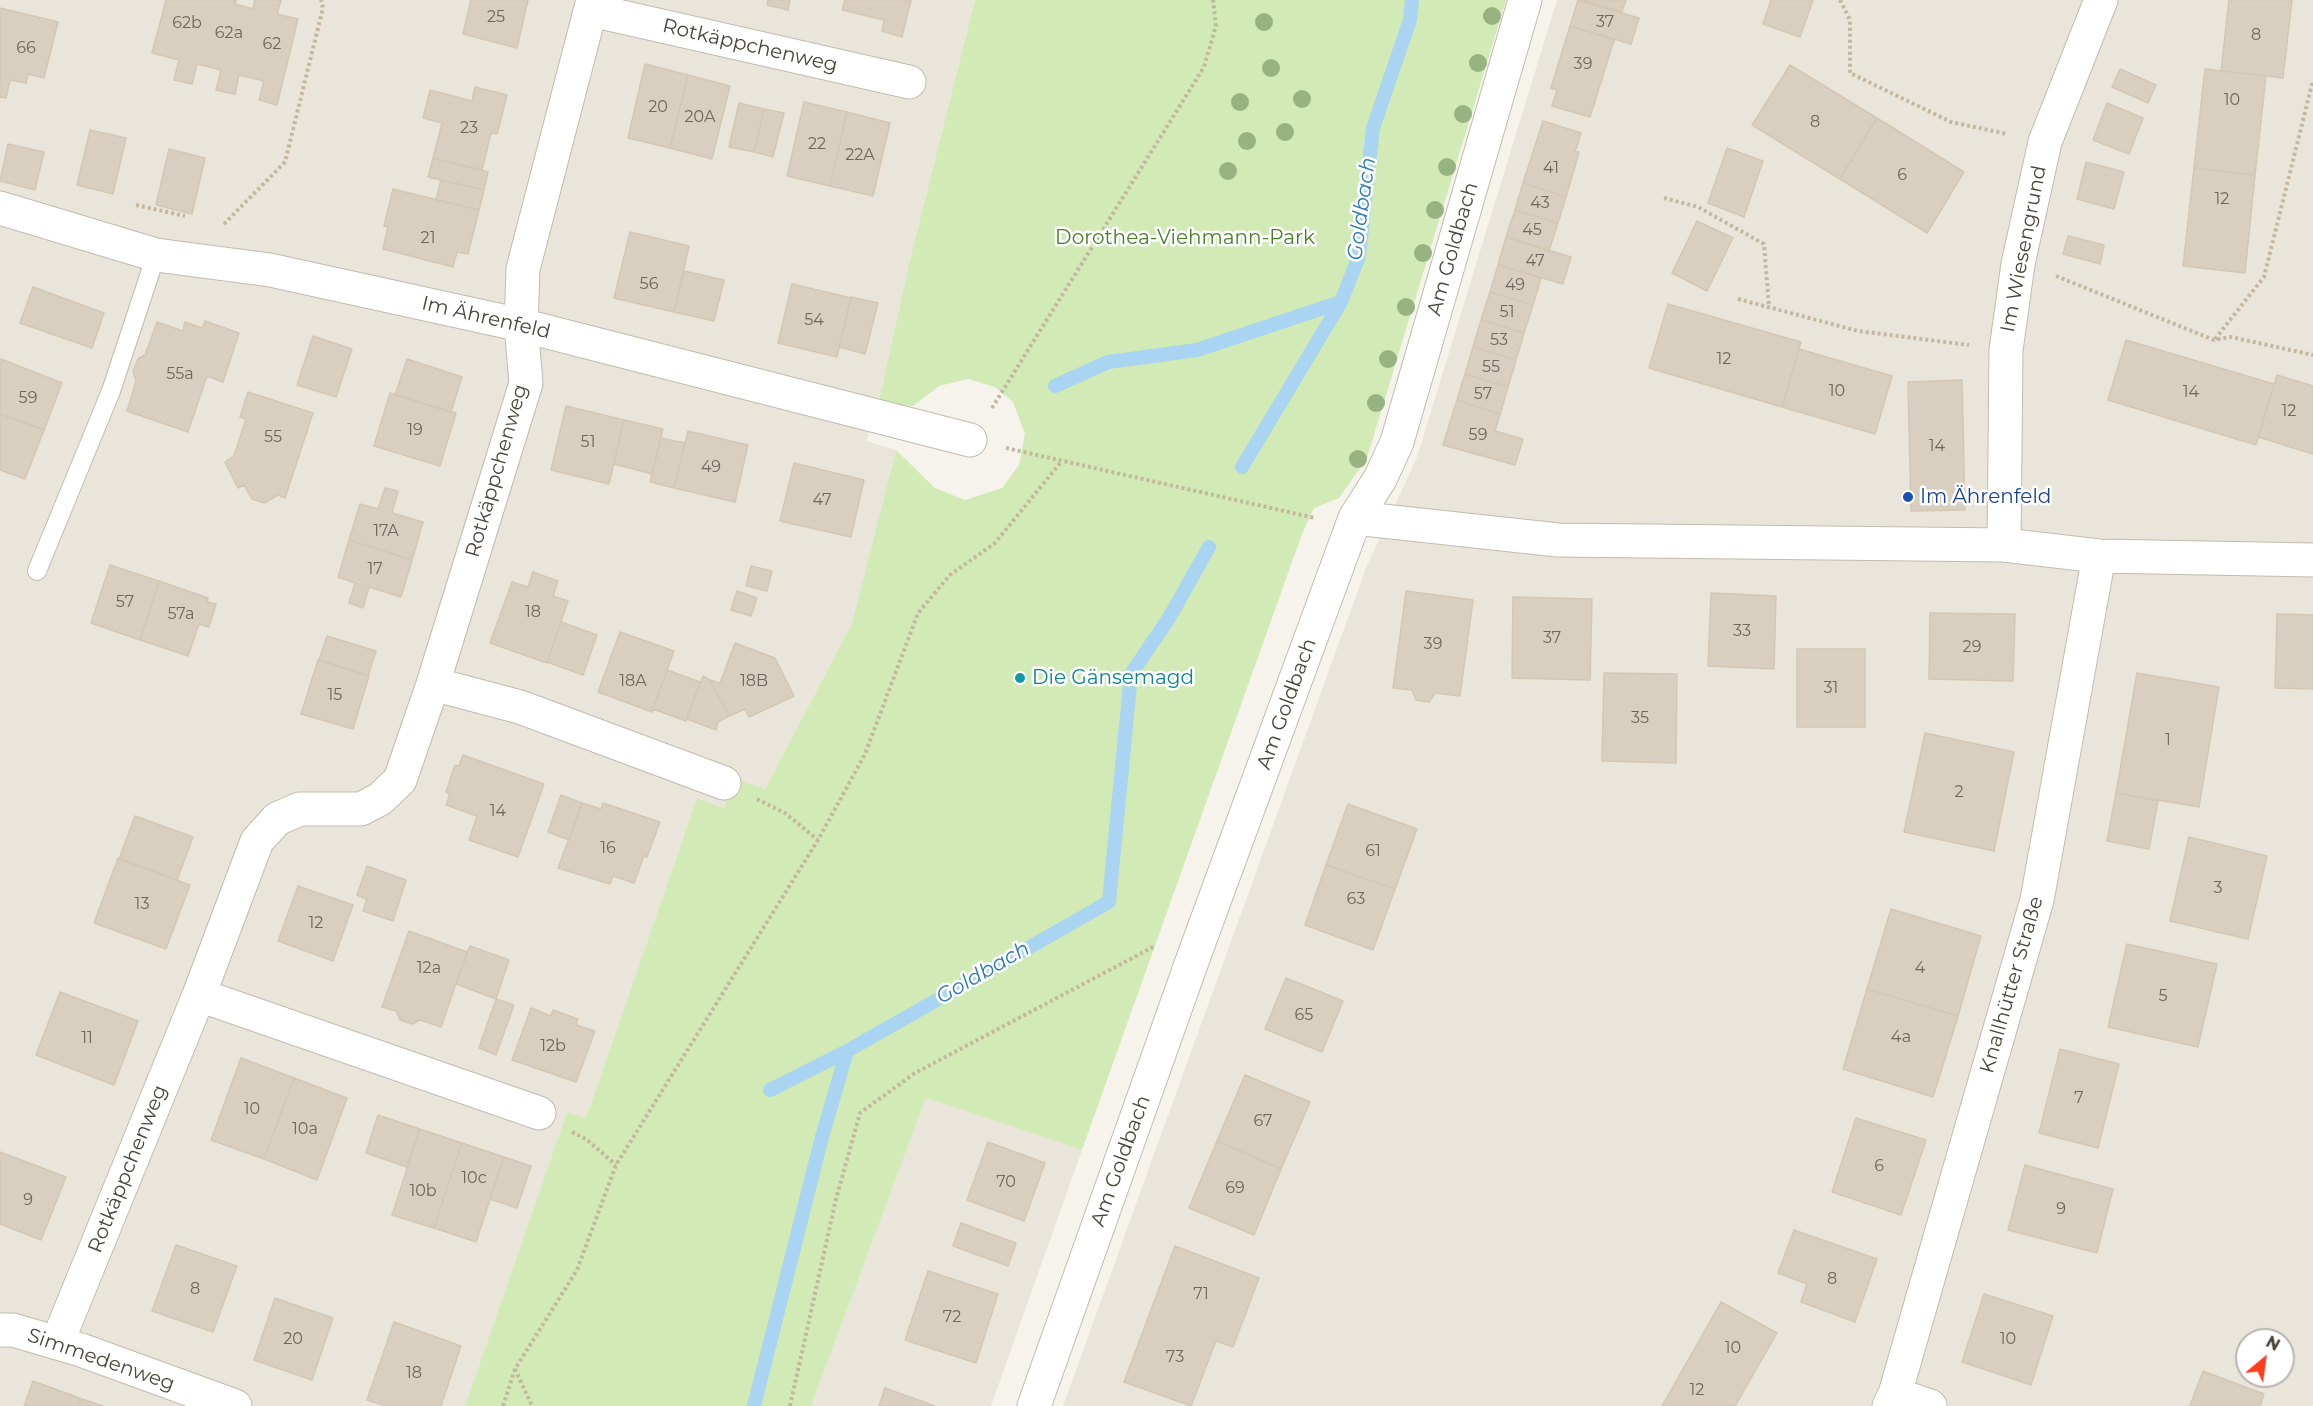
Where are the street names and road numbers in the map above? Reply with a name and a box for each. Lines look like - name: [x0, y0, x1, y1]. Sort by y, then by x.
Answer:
- street label: Rotkäppchenweg: [660, 14, 840, 78]
- street label: Im Wiesengrund: [1996, 164, 2052, 334]
- street label: Am Goldbach: [1422, 180, 1484, 318]
- street label: Im Ährenfeld: [419, 292, 553, 344]
- street label: Rotkäppchenweg: [461, 382, 533, 560]
- street label: Am Goldbach: [1252, 635, 1322, 773]
- street label: Knallhütter Straße: [1975, 894, 2049, 1076]
- street label: Rotkäppchenweg: [83, 1082, 173, 1256]
- street label: Am Goldbach: [1086, 1092, 1156, 1230]
- street label: Simmedenweg: [24, 1324, 178, 1396]

